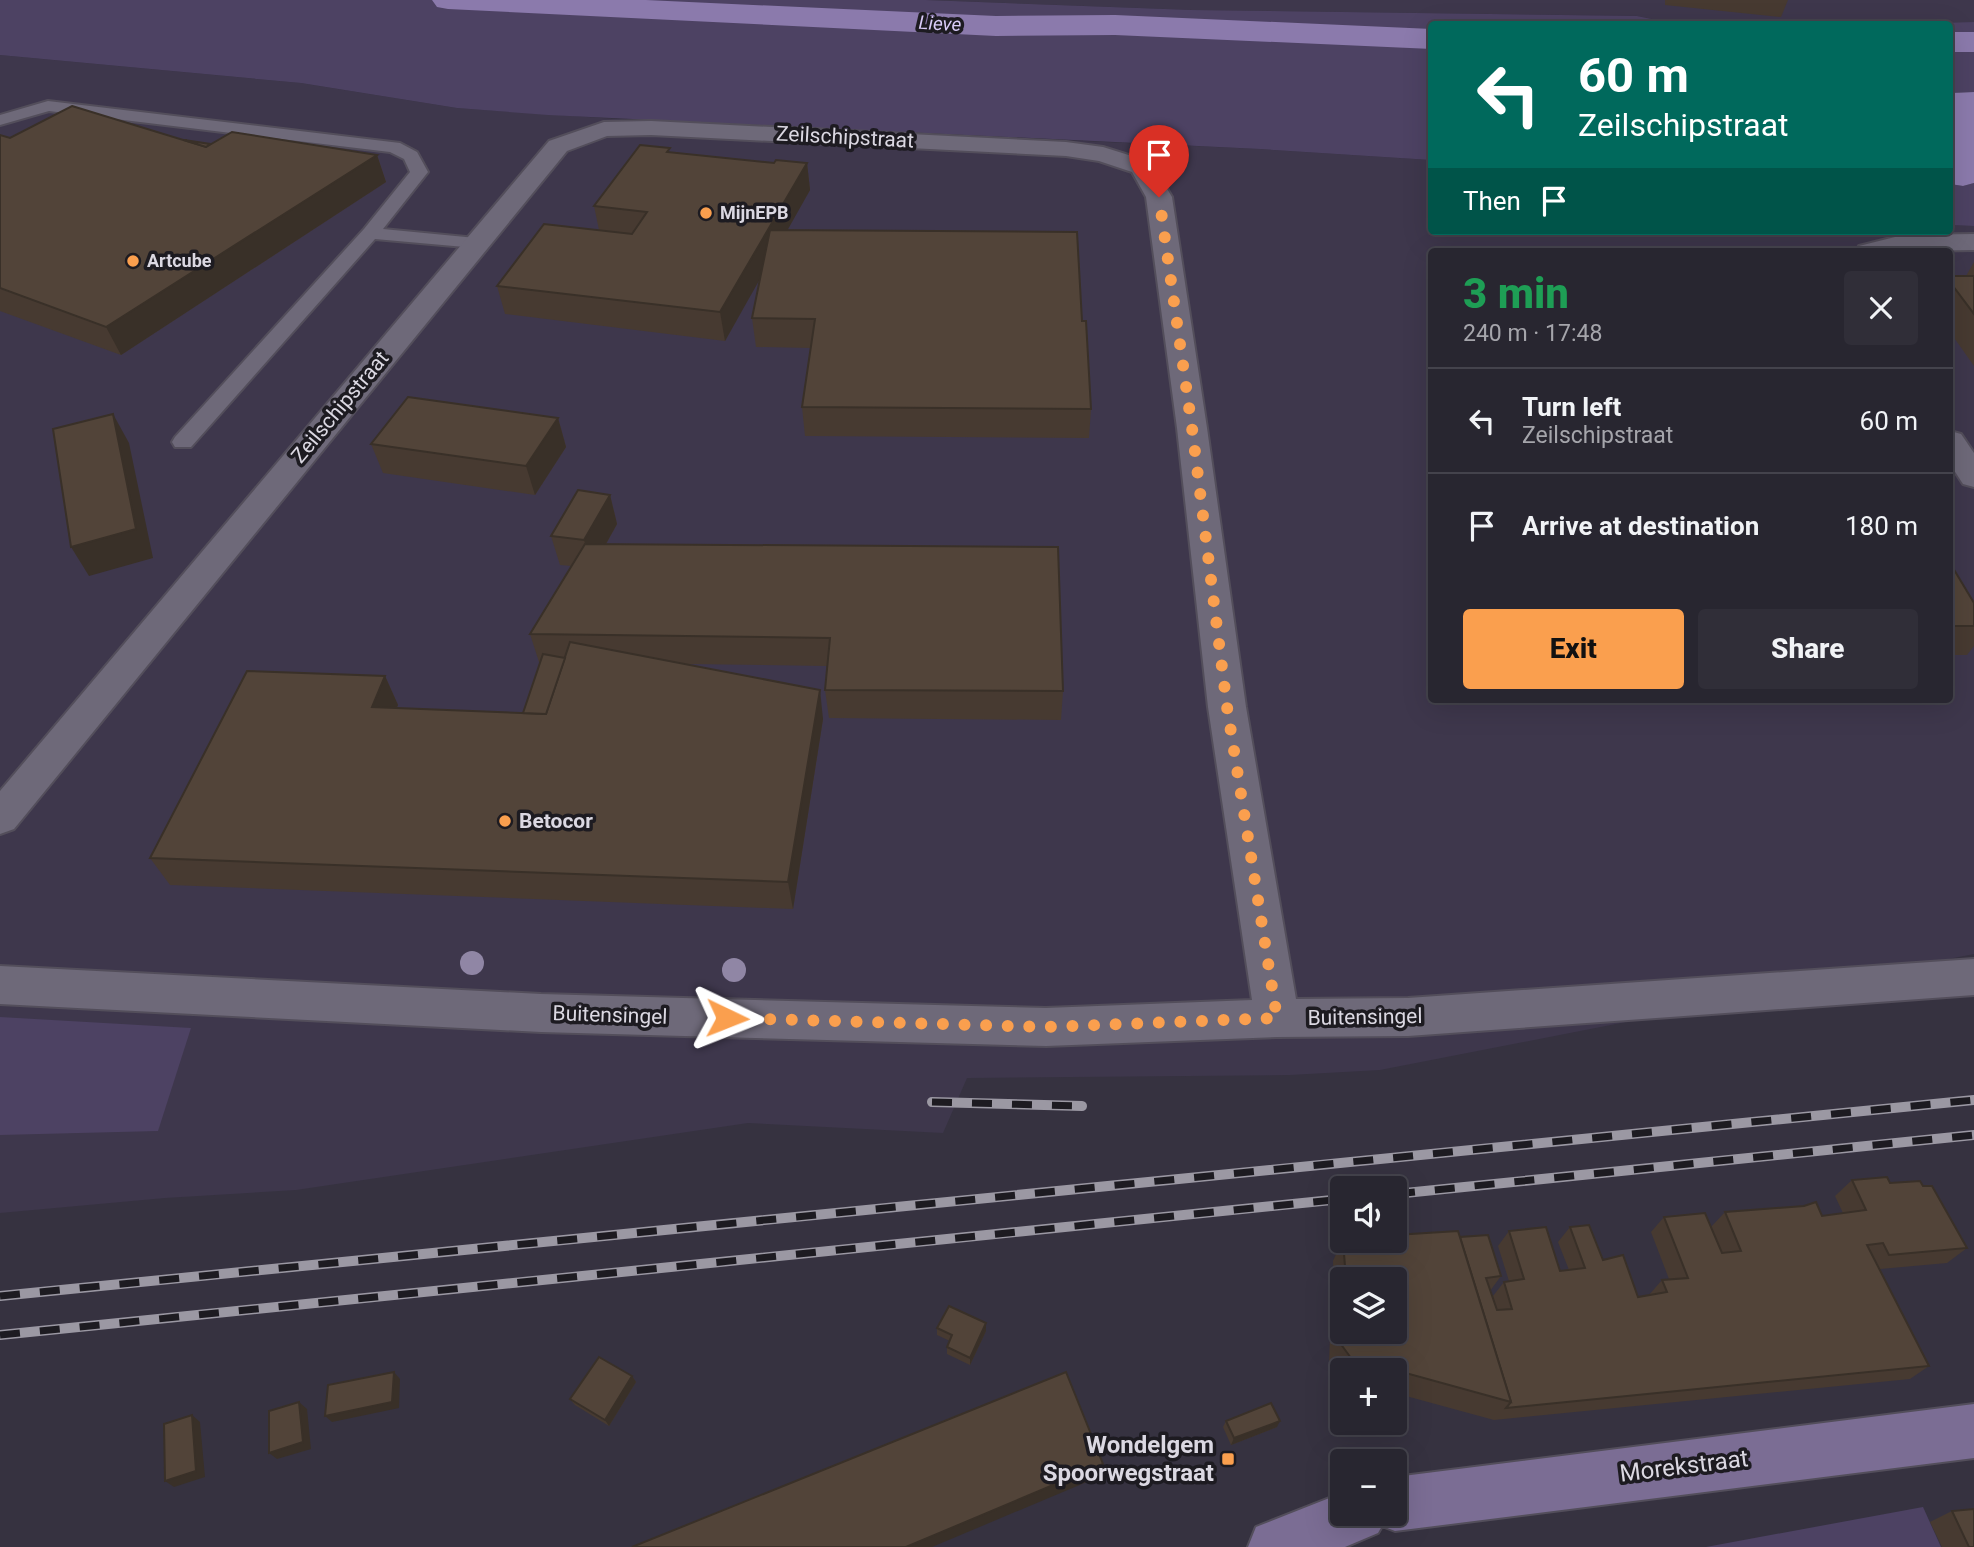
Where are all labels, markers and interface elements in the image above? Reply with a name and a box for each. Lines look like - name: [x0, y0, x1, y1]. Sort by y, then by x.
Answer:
- water label: Lieve: [918, 11, 962, 36]
- text: 60 m: [1578, 47, 1689, 104]
- icon: left: [1463, 49, 1554, 140]
- text: Zeilschipstraat: [1578, 106, 1789, 144]
- street label: Zeilschipstraat: [775, 121, 915, 153]
- pin: [1129, 125, 1189, 197]
- icon: arrive: [1140, 136, 1178, 174]
- icon: arrive: [1535, 182, 1573, 220]
- text: Then: [1463, 186, 1521, 216]
- place label: MijnEPB: [720, 202, 789, 223]
- marker: MijnEPB: [698, 205, 714, 221]
- place label: Artcube: [147, 250, 212, 271]
- marker: Artcube: [125, 253, 141, 269]
- text: 3 min: [1463, 269, 1569, 318]
- button: close: [1844, 271, 1918, 345]
- text: 240 m · 17:48: [1463, 320, 1602, 347]
- street label: Zeilschipstraat: [286, 346, 394, 468]
- text: Turn left: [1522, 392, 1621, 422]
- icon: left: [1463, 402, 1501, 440]
- text: 60 m: [1860, 406, 1918, 436]
- text: Zeilschipstraat: [1522, 422, 1673, 449]
- icon: arrive: [1463, 507, 1501, 545]
- text: Arrive at destination: [1522, 511, 1759, 541]
- text: 180 m: [1845, 511, 1918, 541]
- button: Exit: [1463, 609, 1684, 689]
- button: Share: [1698, 609, 1918, 689]
- place label: Betocor: [519, 809, 593, 833]
- marker: Betocor: [497, 813, 513, 829]
- position arrow: [690, 981, 764, 1055]
- street label: Buitensingel: [552, 1001, 668, 1029]
- street label: Buitensingel: [1307, 1004, 1423, 1030]
- map controls: [1330, 1176, 1407, 1526]
- button: sound: [1330, 1176, 1407, 1253]
- button: layers: [1330, 1267, 1407, 1344]
- button: +: [1330, 1358, 1407, 1435]
- place label: Wondelgem Spoorwegstraat: [1043, 1431, 1214, 1487]
- street label: Morekstraat: [1618, 1444, 1750, 1488]
- button: −: [1330, 1449, 1407, 1526]
- marker: Wondelgem Spoorwegstraat: [1220, 1451, 1236, 1467]

